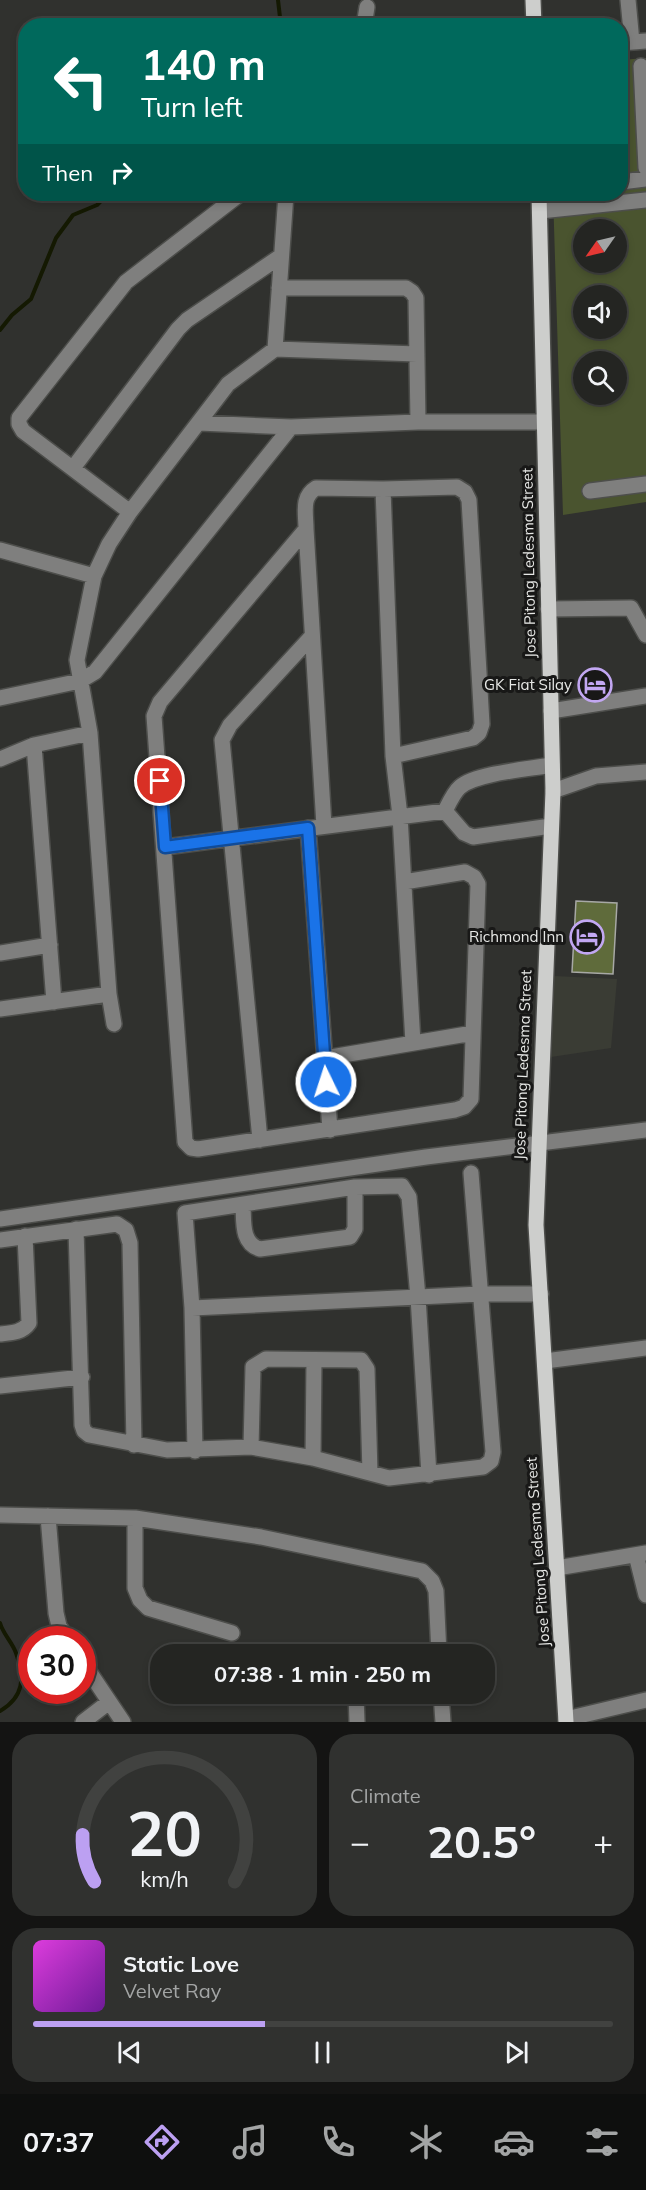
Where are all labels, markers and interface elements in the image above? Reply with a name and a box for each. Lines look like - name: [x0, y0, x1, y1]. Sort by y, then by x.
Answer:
- text: 140 m: [141, 38, 266, 91]
- icon: left: [42, 42, 120, 120]
- text: Turn left: [141, 90, 243, 124]
- icon: right: [105, 156, 138, 189]
- text: Then: [42, 159, 93, 187]
- north arrow: [573, 219, 627, 273]
- map controls: [573, 219, 627, 405]
- button: sound: [573, 285, 627, 339]
- button: search: [573, 351, 627, 405]
- street label: Jose Pitong Ledesma Street: [517, 468, 540, 658]
- hotel icon: GK Fiat Silay: [577, 667, 613, 703]
- place label: GK Fiat Silay: [484, 675, 572, 694]
- pin: [134, 755, 185, 806]
- icon: arrive: [143, 764, 176, 797]
- hotel icon: Richmond Inn: [569, 919, 605, 955]
- place label: Richmond Inn: [469, 927, 564, 946]
- street label: Jose Pitong Ledesma Street: [510, 970, 535, 1160]
- position arrow: [294, 1050, 358, 1114]
- street label: Jose Pitong Ledesma Street: [521, 1456, 554, 1648]
- speed limit sign: 30: [18, 1626, 96, 1704]
- text: 07:38 · 1 min · 250 m: [214, 1660, 431, 1688]
- text: Climate: [350, 1783, 421, 1808]
- text: 20: [127, 1793, 202, 1872]
- text: 20.5°: [427, 1813, 536, 1869]
- text: −: [350, 1821, 370, 1862]
- text: +: [593, 1821, 613, 1862]
- text: km/h: [140, 1865, 189, 1892]
- text: Static Love: [123, 1950, 239, 1978]
- text: Velvet Ray: [123, 1978, 221, 2003]
- icon: previous: [113, 2036, 146, 2069]
- icon: pause: [306, 2036, 339, 2069]
- icon: next: [500, 2036, 533, 2069]
- icon: directions: [141, 2121, 183, 2163]
- icon: music: [229, 2121, 271, 2163]
- icon: phone: [317, 2121, 359, 2163]
- icon: climate: [405, 2121, 447, 2163]
- icon: car: [493, 2121, 535, 2163]
- icon: filters: [581, 2121, 623, 2163]
- text: 07:37: [23, 2125, 95, 2159]

